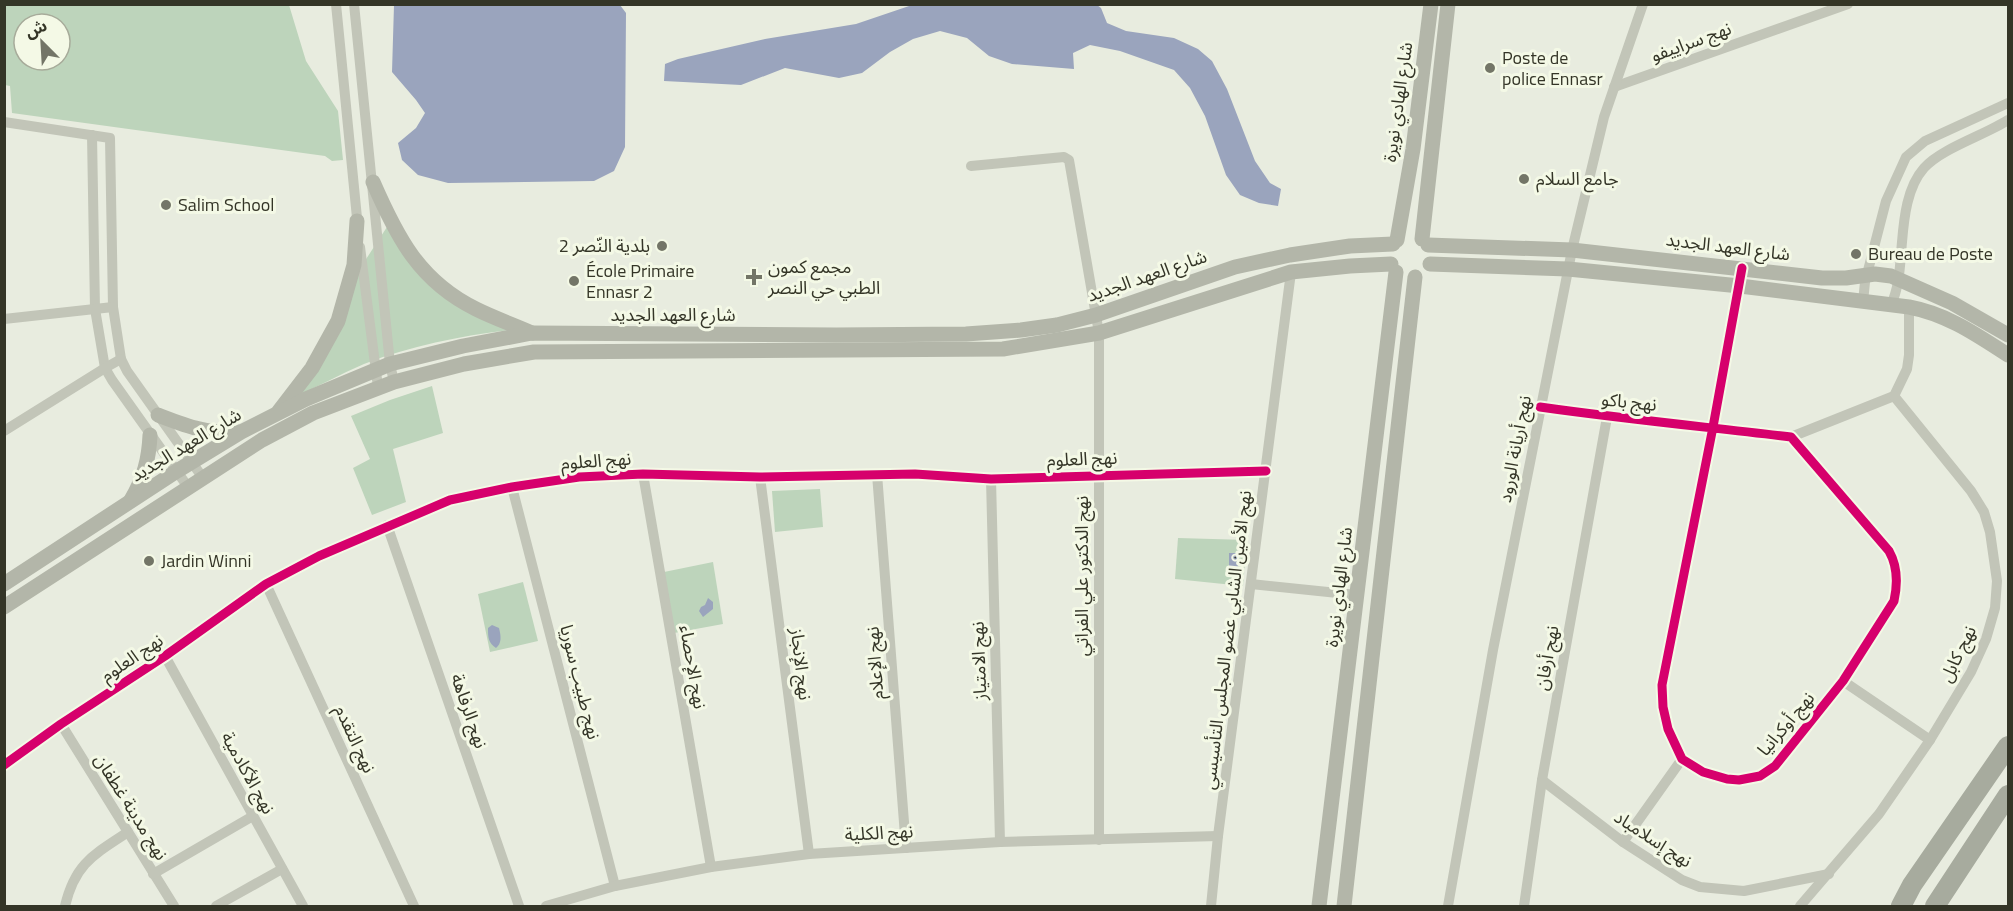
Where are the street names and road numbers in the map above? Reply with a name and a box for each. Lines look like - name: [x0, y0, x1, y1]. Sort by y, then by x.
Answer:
- street label: نهج سراييفو: [1647, 14, 1735, 69]
- street label: شارع الهادي نويرة: [1376, 40, 1420, 164]
- street label: شارع العهد الجديد: [1664, 225, 1792, 269]
- street label: شارع العهد الجديد: [1083, 242, 1211, 310]
- street label: شارع العهد الجديد: [610, 301, 736, 329]
- street label: نهج باكو: [1600, 385, 1658, 418]
- street label: نهج أريانة الورود: [1491, 393, 1538, 505]
- street label: شارع العهد الجديد: [125, 401, 247, 489]
- street label: نهج العلوم: [1046, 444, 1118, 474]
- street label: نهج العلوم: [560, 445, 632, 477]
- street label: نهج الأمين الشابي عضو المجلس التأسيسي: [1195, 489, 1258, 791]
- street label: نهج الدكتور علي الفراتي: [1068, 496, 1095, 656]
- street label: شارع الهادي نويرة: [1318, 525, 1360, 649]
- street label: نهج الامتياز: [964, 621, 993, 702]
- street label: نهج كابل: [1932, 621, 1983, 687]
- street label: نهج طبيب سوريا: [553, 622, 608, 742]
- street label: نهج الإحصاء: [673, 623, 714, 711]
- street label: نهج أرفان: [1528, 623, 1565, 693]
- street label: نهج الإنجاز: [784, 625, 819, 702]
- street label: نهج الإعلام: [858, 626, 892, 700]
- street label: نهج العلوم: [95, 627, 169, 689]
- street label: نهج الرفاهة: [444, 670, 495, 752]
- street label: نهج أوكرانيا: [1751, 685, 1821, 762]
- street label: نهج التقدم: [327, 700, 383, 778]
- street label: نهج الأكادمية: [215, 727, 282, 819]
- street label: نهج مدينة غطفان: [88, 748, 175, 865]
- street label: نهج إسلامباد: [1609, 803, 1698, 874]
- street label: نهج الكلية: [844, 817, 914, 848]

